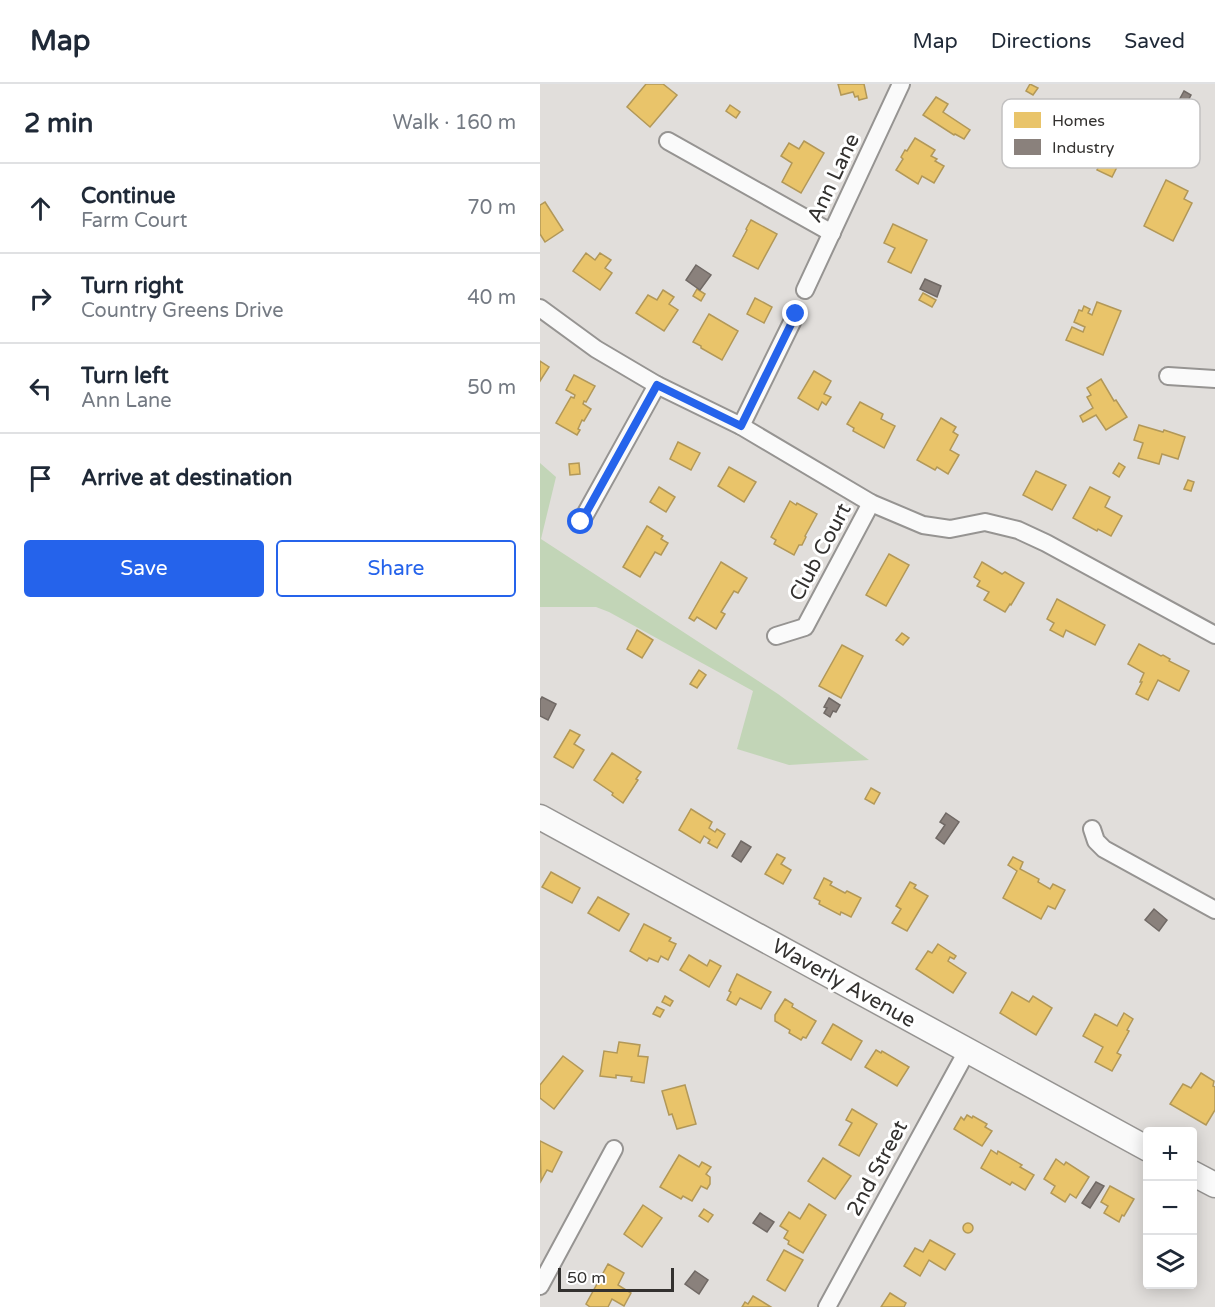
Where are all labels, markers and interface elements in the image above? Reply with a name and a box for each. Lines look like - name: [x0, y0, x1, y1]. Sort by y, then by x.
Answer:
- text: Map: [30, 24, 90, 58]
- text: Map: [912, 29, 958, 54]
- text: Directions: [991, 29, 1091, 54]
- text: Saved: [1124, 29, 1185, 54]
- legend: [1002, 99, 1200, 168]
- text: 2 min: [24, 108, 93, 139]
- text: Walk · 160 m: [393, 111, 516, 135]
- text: Homes: [1052, 111, 1105, 131]
- street label: Ann Lane: [802, 130, 865, 227]
- text: Industry: [1052, 138, 1115, 158]
- text: Continue: [81, 183, 176, 209]
- icon: ahead: [24, 192, 57, 225]
- text: 70 m: [467, 196, 516, 220]
- text: Farm Court: [81, 209, 187, 233]
- text: Turn right: [81, 273, 183, 299]
- icon: right: [24, 282, 57, 315]
- text: 40 m: [467, 286, 516, 310]
- text: Country Greens Drive: [81, 299, 283, 323]
- route end: [782, 300, 808, 326]
- text: Turn left: [81, 363, 169, 389]
- icon: left: [24, 372, 57, 405]
- text: 50 m: [467, 376, 516, 400]
- text: Ann Lane: [81, 389, 172, 413]
- icon: arrive: [24, 462, 57, 495]
- text: Arrive at destination: [81, 465, 292, 491]
- street label: Club Court: [784, 499, 857, 605]
- route start: [567, 508, 593, 534]
- button: Save: [24, 540, 264, 597]
- button: Share: [276, 540, 516, 597]
- street label: Waverly Avenue: [768, 934, 920, 1033]
- street label: 2nd Street: [842, 1116, 913, 1220]
- map controls: [1143, 1127, 1197, 1289]
- button: +: [1143, 1127, 1197, 1181]
- button: −: [1143, 1181, 1197, 1235]
- button: layers: [1143, 1235, 1197, 1289]
- scale bar: [558, 1265, 674, 1292]
- text: 50 m: [567, 1268, 606, 1288]

